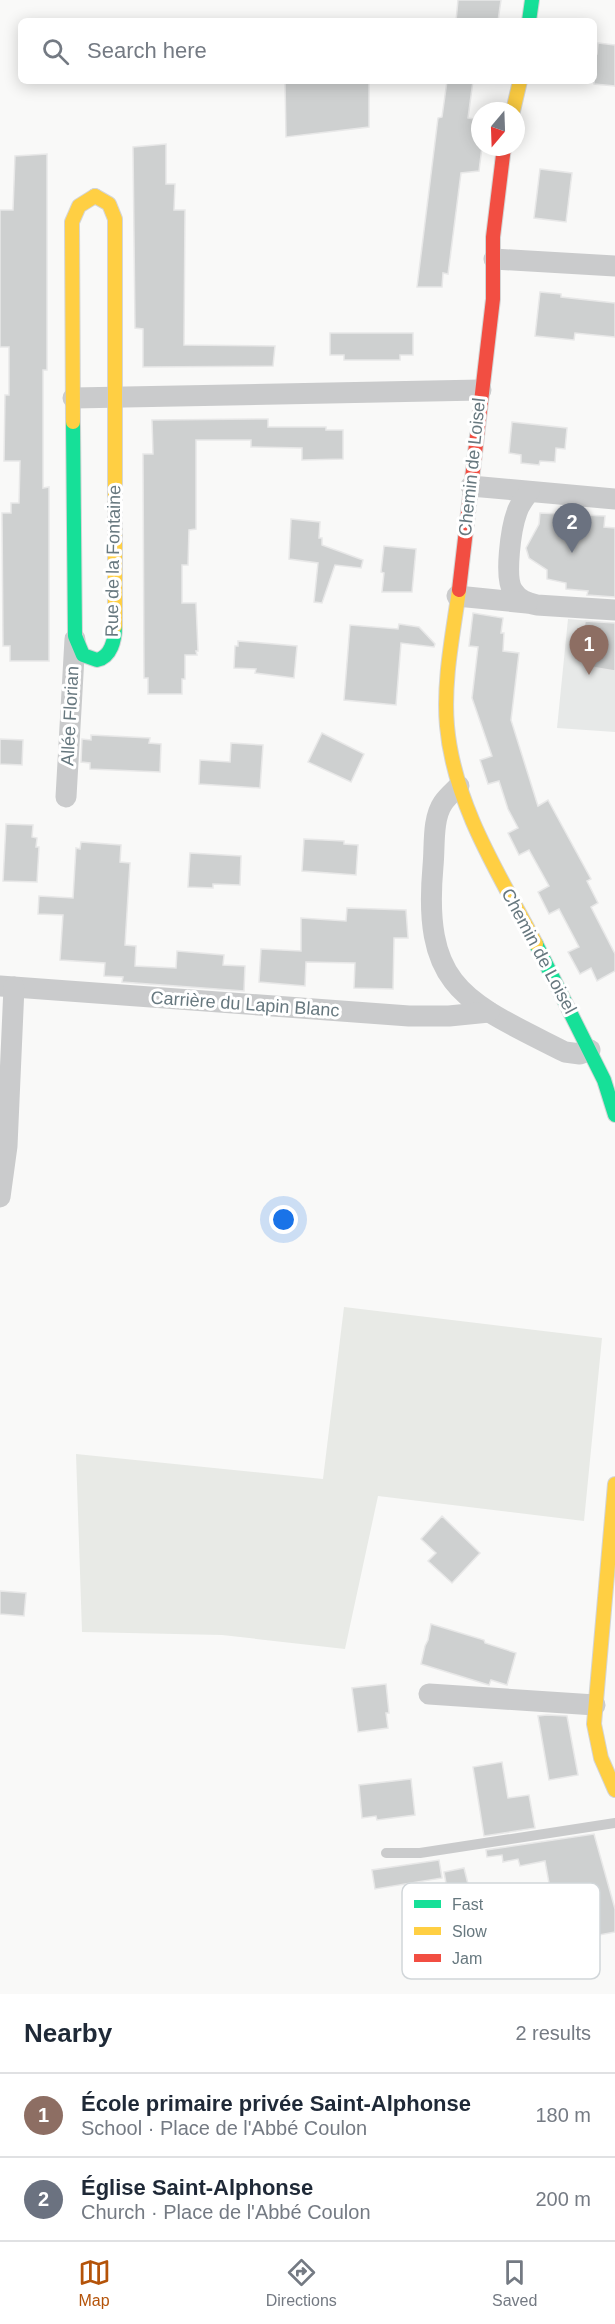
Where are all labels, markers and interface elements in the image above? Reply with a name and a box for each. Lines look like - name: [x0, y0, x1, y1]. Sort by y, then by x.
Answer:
- search box: [18, 18, 597, 84]
- icon: search: [39, 35, 72, 68]
- text: Search here: [87, 38, 207, 63]
- north arrow: [471, 102, 525, 156]
- street label: Chemin de Loisel: [455, 397, 489, 537]
- street label: Rue de la Fontaine: [102, 485, 124, 637]
- pin: 2: [552, 504, 592, 553]
- pin: 1: [570, 626, 608, 675]
- street label: Allée Florian: [57, 666, 83, 766]
- street label: Chemin de Loisel: [498, 885, 580, 1017]
- street label: Carrière du Lapin Blanc: [150, 987, 340, 1021]
- your location: [269, 1205, 298, 1234]
- legend: [402, 1883, 600, 1979]
- text: Fast: [452, 1896, 484, 1913]
- text: Slow: [452, 1923, 487, 1940]
- text: Jam: [452, 1950, 482, 1967]
- text: Nearby: [24, 2018, 112, 2048]
- text: 2 results: [515, 2022, 591, 2044]
- text: École primaire privée Saint-Alphonse: [81, 2091, 471, 2116]
- text: 1: [38, 2104, 49, 2126]
- text: 180 m: [535, 2104, 591, 2126]
- text: School · Place de l'Abbé Coulon: [81, 2117, 367, 2139]
- text: Église Saint-Alphonse: [81, 2175, 313, 2200]
- text: 2: [38, 2188, 49, 2210]
- text: 200 m: [535, 2188, 591, 2210]
- text: Church · Place de l'Abbé Coulon: [81, 2201, 371, 2223]
- tab: Map: [78, 2256, 111, 2310]
- tab: Directions: [266, 2256, 337, 2310]
- tab: Saved: [492, 2256, 537, 2310]

